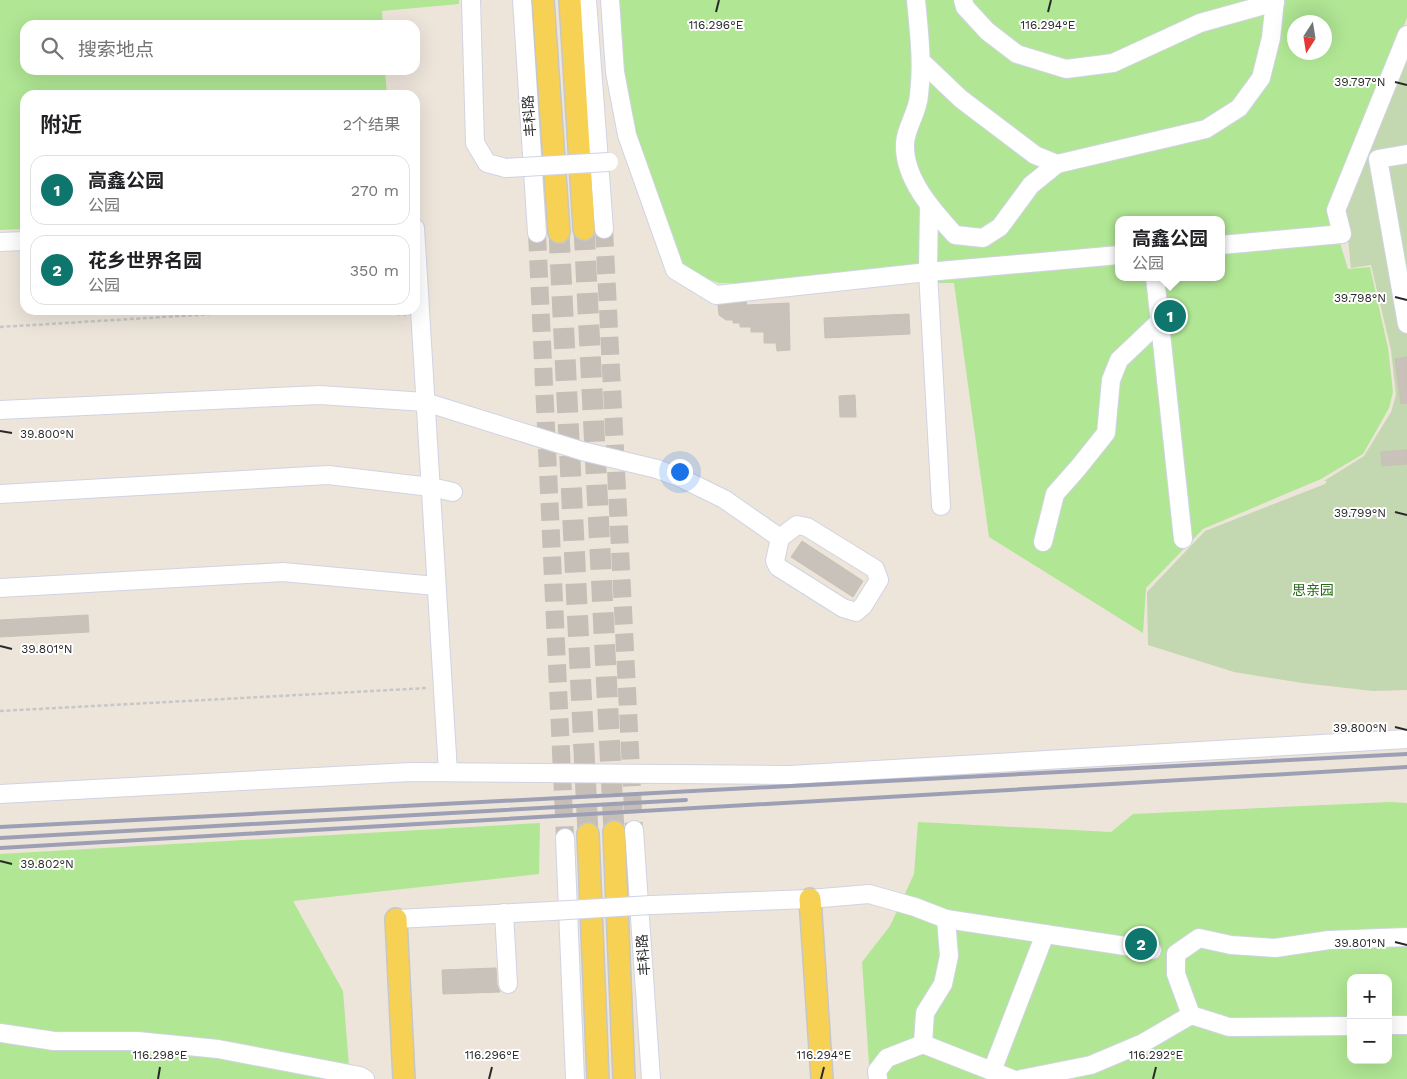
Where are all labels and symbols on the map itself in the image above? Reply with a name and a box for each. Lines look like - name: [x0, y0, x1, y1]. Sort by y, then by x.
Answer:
- north arrow: [1287, 15, 1332, 60]
- text: 116.296°E: [689, 18, 744, 32]
- text: 116.294°E: [1021, 18, 1076, 32]
- text: 39.797°N: [1334, 75, 1386, 89]
- street label: 丰科路: [520, 94, 538, 138]
- text: 39.798°N: [1334, 291, 1386, 305]
- pin: 1: [1154, 297, 1186, 335]
- text: 39.800°N: [20, 427, 74, 441]
- your location: [667, 459, 693, 485]
- text: 39.799°N: [1334, 506, 1386, 520]
- park label: 思亲园: [1292, 582, 1334, 598]
- text: 39.801°N: [21, 642, 73, 656]
- text: 39.800°N: [1333, 721, 1387, 735]
- text: 39.802°N: [20, 857, 74, 871]
- pin: 2: [1125, 925, 1157, 963]
- street label: 丰科路: [634, 933, 652, 977]
- text: 39.801°N: [1334, 936, 1386, 950]
- text: 116.298°E: [133, 1048, 188, 1062]
- text: 116.296°E: [465, 1048, 520, 1062]
- text: 116.294°E: [797, 1048, 852, 1062]
- text: 116.292°E: [1129, 1048, 1184, 1062]

